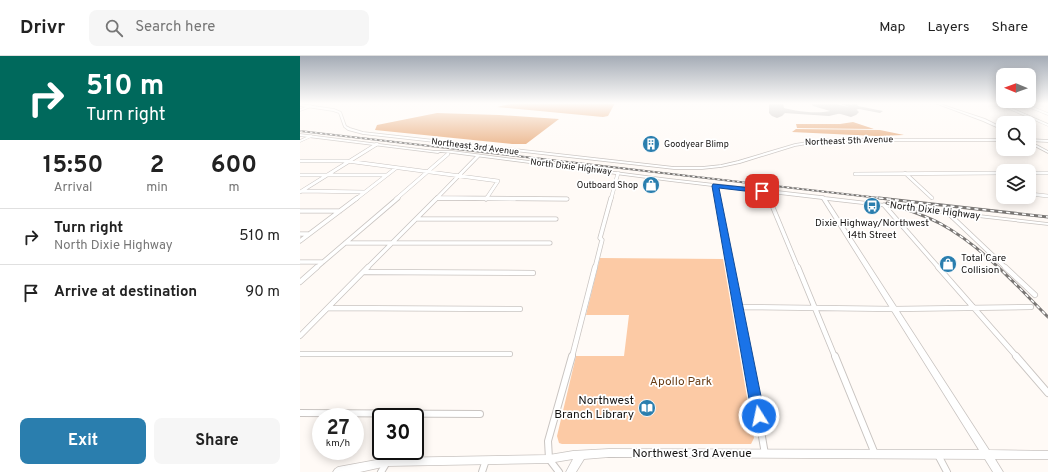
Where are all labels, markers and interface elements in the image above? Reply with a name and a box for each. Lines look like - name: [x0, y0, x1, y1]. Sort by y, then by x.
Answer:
- search box: [89, 10, 369, 46]
- text: Drivr: [20, 16, 65, 40]
- icon: search: [103, 17, 125, 39]
- text: Search here: [135, 18, 215, 37]
- text: Map: [879, 19, 905, 36]
- text: Layers: [927, 19, 969, 36]
- text: Share: [991, 19, 1028, 36]
- north arrow: [996, 68, 1036, 108]
- map controls: [996, 68, 1036, 204]
- text: 510 m: [86, 69, 164, 105]
- icon: right: [20, 72, 72, 124]
- text: Turn right: [86, 104, 166, 127]
- button: search: [996, 116, 1036, 156]
- building icon: Goodyear Blimp: [641, 134, 661, 154]
- street label: Northeast 5th Avenue: [805, 134, 893, 148]
- street label: Northeast 3rd Avenue: [431, 136, 520, 158]
- place label: Goodyear Blimp: [664, 139, 729, 150]
- text: 15:50: [43, 151, 103, 181]
- text: 2: [150, 151, 164, 181]
- text: 600: [211, 151, 257, 181]
- street label: North Dixie Highway: [530, 157, 613, 177]
- button: layers: [996, 164, 1036, 204]
- pin: [745, 174, 779, 208]
- shop icon: Outboard Shop: [641, 175, 661, 195]
- text: Arrival: [54, 180, 92, 196]
- text: min: [146, 180, 168, 196]
- text: m: [228, 180, 239, 196]
- place label: Outboard Shop: [577, 180, 638, 191]
- icon: arrive: [751, 180, 773, 202]
- bus stop icon: Dixie Highway/Northwest 14th Street: [862, 196, 882, 216]
- street label: North Dixie Highway: [889, 199, 981, 223]
- place label: Dixie Highway/Northwest 14th Street: [815, 217, 929, 242]
- text: Turn right: [54, 219, 123, 238]
- icon: right: [20, 226, 42, 248]
- text: 510 m: [239, 227, 280, 246]
- text: North Dixie Highway: [54, 238, 173, 254]
- place label: Total Care Collision: [961, 252, 1006, 277]
- shop icon: Total Care Collision: [938, 254, 958, 274]
- icon: arrive: [20, 282, 42, 304]
- text: Arrive at destination: [54, 283, 197, 302]
- text: 90 m: [245, 283, 280, 302]
- park label: Apollo Park: [650, 374, 712, 390]
- place label: Northwest Branch Library: [554, 393, 634, 423]
- position arrow: [738, 395, 780, 437]
- library icon: Northwest Branch Library: [637, 398, 657, 418]
- speed limit sign: 30: [372, 408, 424, 460]
- text: 27: [327, 416, 349, 442]
- button: Exit: [20, 418, 146, 464]
- button: Share: [154, 418, 280, 464]
- text: km/h: [326, 437, 350, 450]
- street label: Northwest 3rd Avenue: [632, 446, 752, 462]

